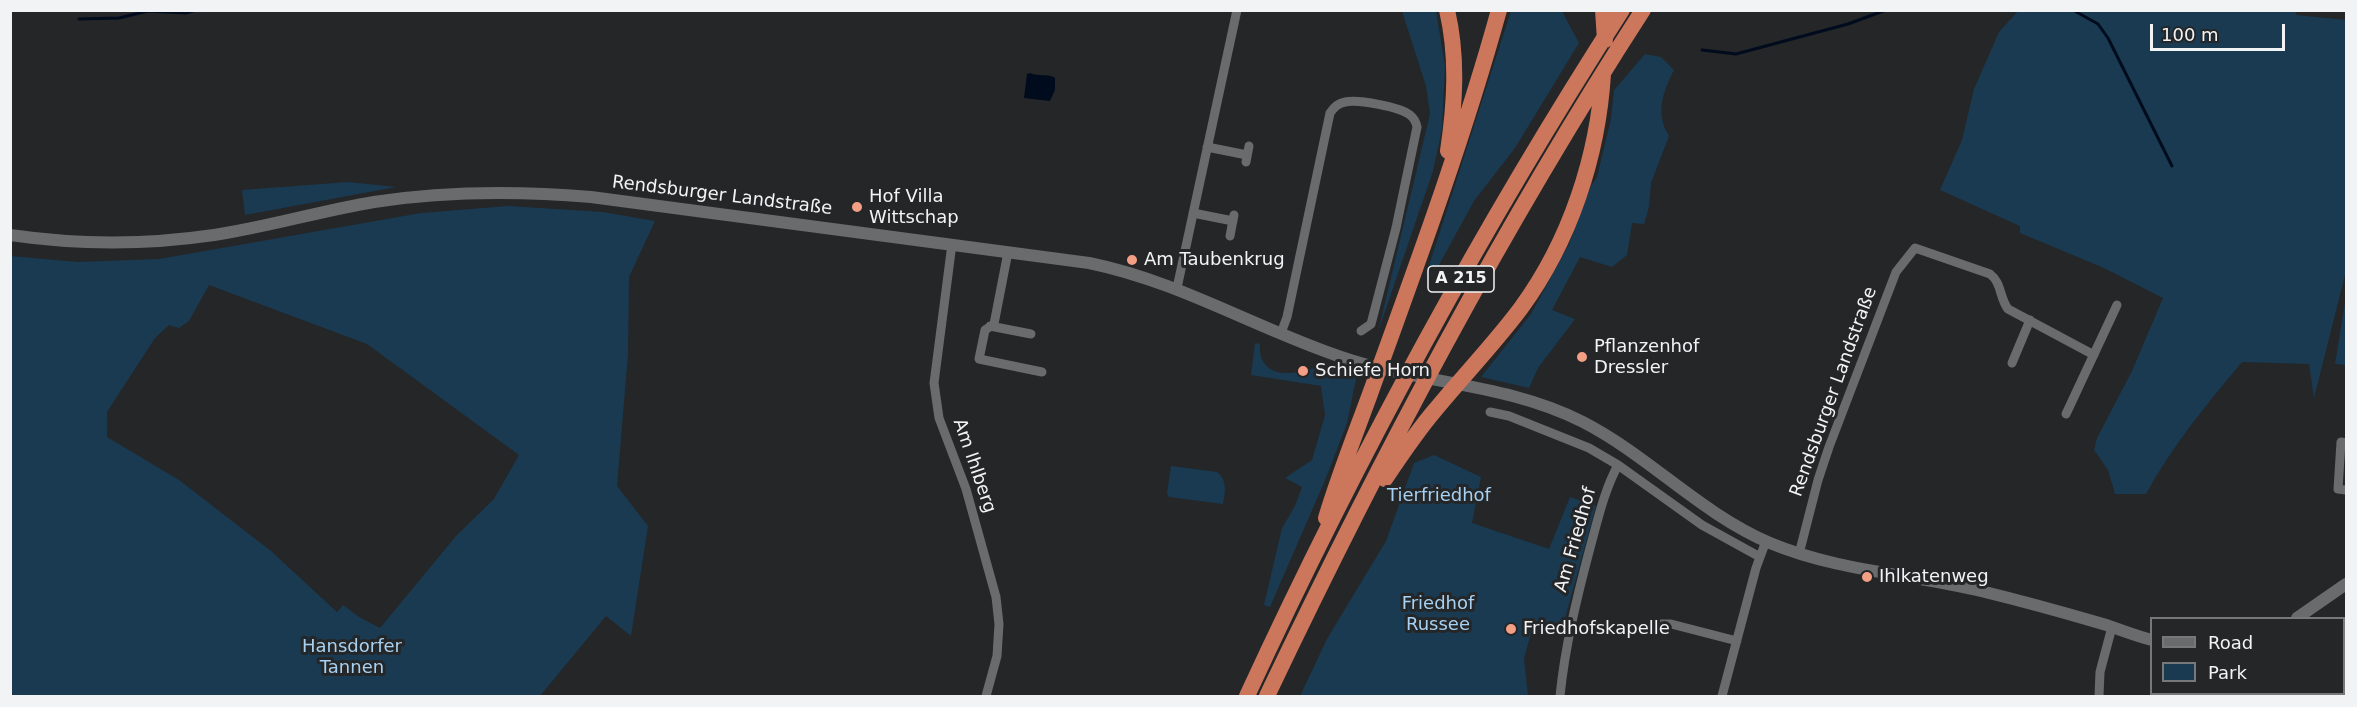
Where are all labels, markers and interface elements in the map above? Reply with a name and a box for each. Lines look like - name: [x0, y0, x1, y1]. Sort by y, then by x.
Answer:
- scale bar: [2153, 12, 2288, 50]
- text: 100 m: [2161, 24, 2219, 45]
- street label: Rendsburger Landstraße: [611, 172, 833, 220]
- place label: Hof Villa Wittschap: [869, 186, 959, 228]
- marker: Hof Villa Wittschap: [850, 200, 864, 214]
- place label: Am Taubenkrug: [1144, 249, 1285, 271]
- marker: Am Taubenkrug: [1125, 253, 1139, 267]
- road number: A 215: [1428, 266, 1494, 292]
- street label: Rendsburger Landstraße: [1786, 284, 1882, 500]
- place label: Pflanzenhof Dressler: [1594, 336, 1699, 378]
- marker: Pflanzenhof Dressler: [1575, 350, 1589, 364]
- place label: Schiefe Horn: [1315, 360, 1430, 382]
- marker: Schiefe Horn: [1296, 364, 1310, 378]
- street label: Am Ihlberg: [948, 416, 1000, 516]
- park label: Tierfriedhof: [1387, 485, 1491, 507]
- street label: Am Friedhof: [1551, 485, 1601, 595]
- place label: Ihlkatenweg: [1879, 566, 1989, 588]
- marker: Ihlkatenweg: [1860, 570, 1874, 584]
- park label: Friedhof Russee: [1402, 593, 1474, 636]
- legend: [2150, 617, 2345, 695]
- place label: Friedhofskapelle: [1523, 618, 1670, 640]
- marker: Friedhofskapelle: [1504, 622, 1518, 636]
- text: Road: [2208, 632, 2253, 653]
- park label: Hansdorfer Tannen: [302, 636, 402, 678]
- text: Park: [2208, 662, 2247, 683]

